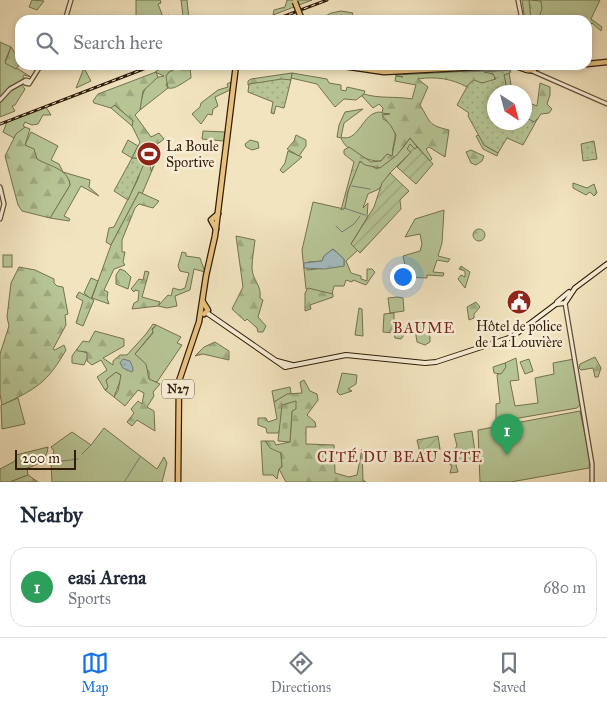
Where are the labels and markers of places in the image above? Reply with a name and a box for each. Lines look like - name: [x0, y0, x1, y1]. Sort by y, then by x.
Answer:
- place label: La Boule Sportive: [166, 138, 219, 171]
- sports icon: La Boule Sportive: [136, 141, 162, 167]
- public building icon: Hôtel de police de La Louvière: [506, 289, 532, 315]
- place label: Hôtel de police de La Louvière: [475, 318, 563, 351]
- pin: 1: [491, 414, 523, 455]

